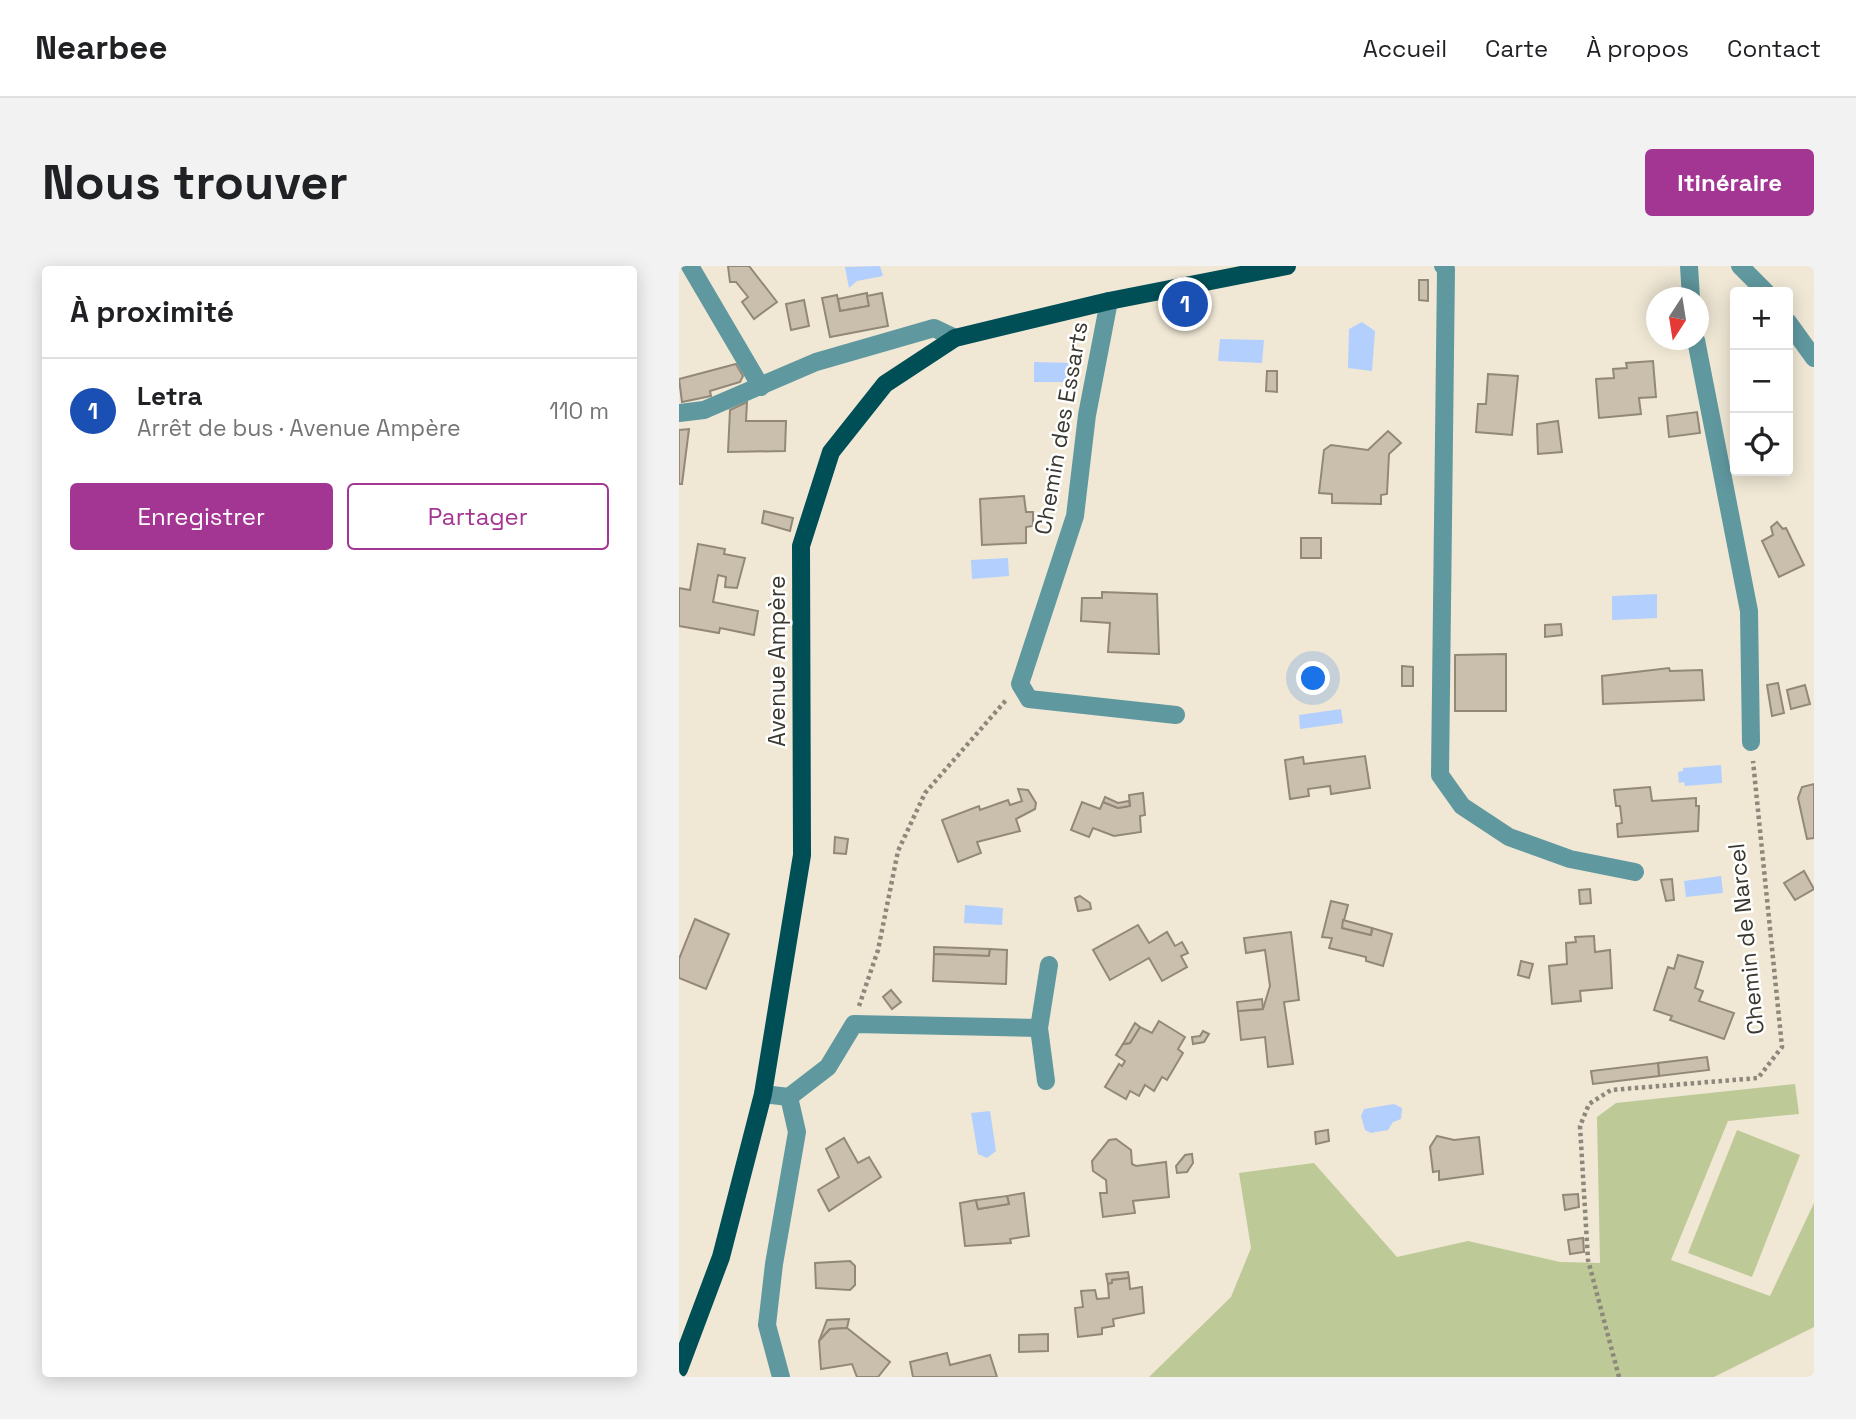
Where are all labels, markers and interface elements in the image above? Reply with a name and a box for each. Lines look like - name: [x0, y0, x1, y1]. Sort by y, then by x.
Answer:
- text: Nearbee: [35, 27, 167, 69]
- text: Accueil: [1363, 33, 1447, 64]
- text: Carte: [1485, 33, 1548, 64]
- text: À propos: [1586, 33, 1689, 64]
- text: Contact: [1727, 33, 1821, 64]
- button: Itinéraire: [1645, 149, 1814, 216]
- text: Nous trouver: [42, 151, 348, 213]
- pin: 1: [1162, 278, 1208, 330]
- north arrow: [1646, 287, 1709, 350]
- map controls: [1730, 287, 1793, 476]
- button: +: [1730, 287, 1793, 350]
- text: À proximité: [70, 292, 234, 331]
- street label: Chemin des Essarts: [1027, 319, 1095, 537]
- button: −: [1730, 350, 1793, 413]
- text: Letra: [137, 379, 203, 413]
- text: 1: [88, 396, 98, 426]
- text: 110 m: [549, 396, 609, 426]
- text: Arrêt de bus · Avenue Ampère: [137, 413, 461, 443]
- button: locate: [1730, 413, 1793, 476]
- button: Enregistrer: [70, 483, 333, 550]
- button: Partager: [347, 483, 609, 550]
- street label: Avenue Ampère: [762, 575, 792, 747]
- your location: [1296, 661, 1330, 695]
- street label: Chemin de Narcel: [1721, 842, 1771, 1036]

